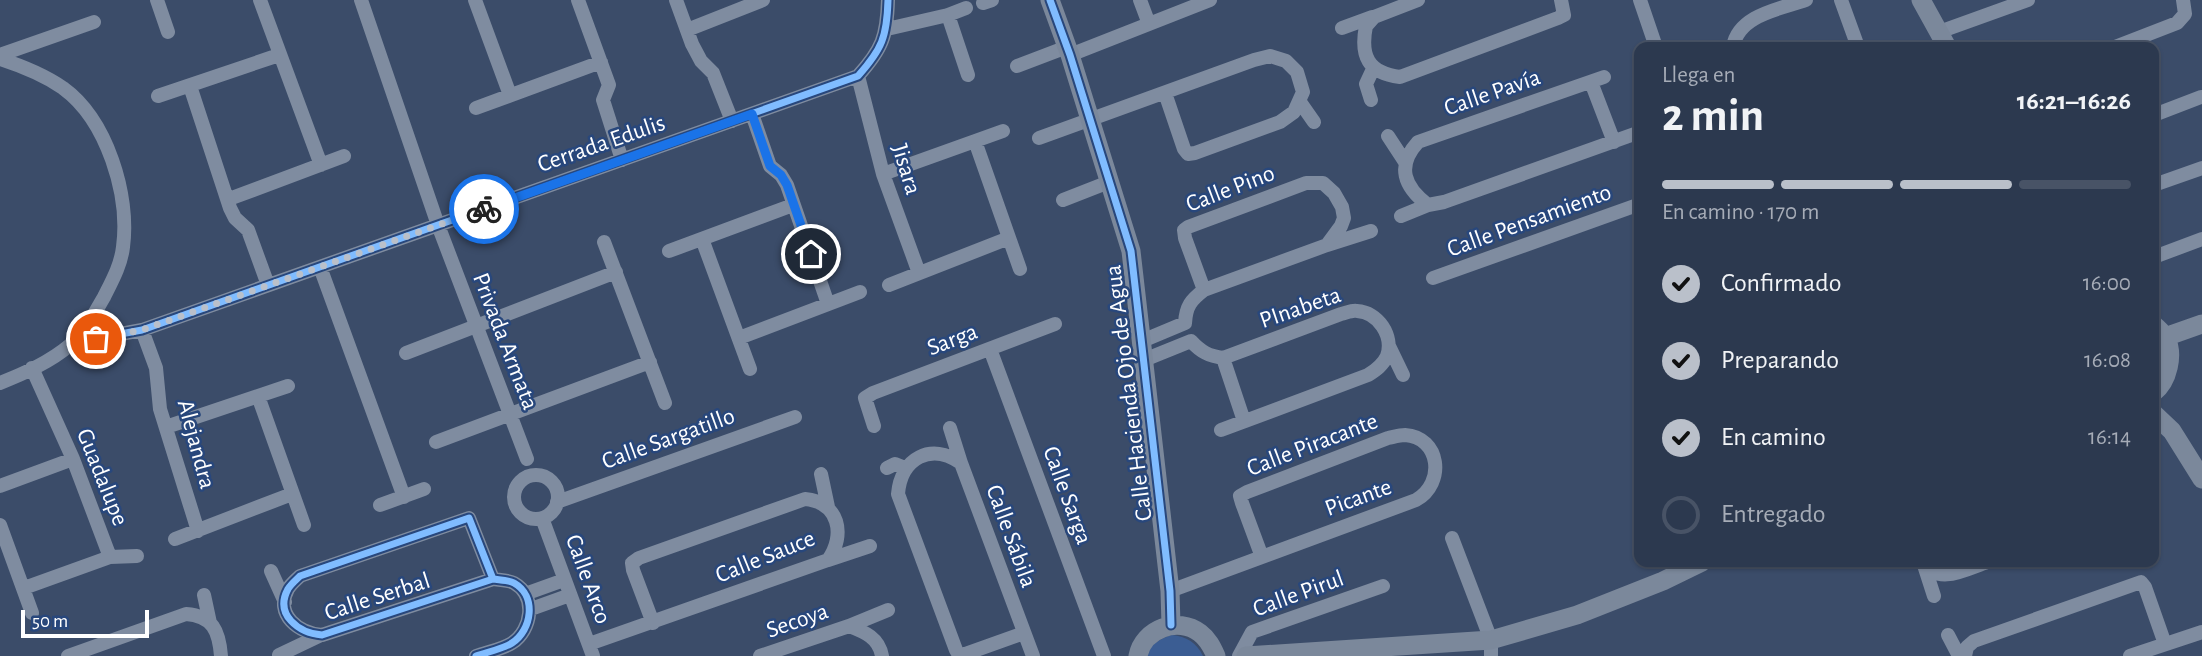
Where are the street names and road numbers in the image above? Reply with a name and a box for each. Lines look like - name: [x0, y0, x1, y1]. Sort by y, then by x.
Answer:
- street label: Calle Pavía: [1441, 65, 1544, 121]
- street label: Cerrada Edulis: [534, 111, 668, 177]
- street label: Jisara: [887, 141, 925, 197]
- street label: Calle Pino: [1183, 161, 1278, 217]
- street label: Calle Pensamiento: [1444, 180, 1615, 262]
- street label: Calle Hacienda Ojo de Agua: [1101, 263, 1157, 522]
- street label: Privada Armata: [468, 270, 542, 413]
- street label: PInabeta: [1257, 283, 1344, 333]
- street label: Sarga: [924, 319, 981, 360]
- street label: Alejandra: [173, 397, 219, 492]
- street label: Calle Sargatillo: [599, 404, 738, 474]
- street label: Calle Piracante: [1244, 409, 1381, 481]
- street label: Guadalupe: [72, 425, 132, 529]
- street label: Calle Sarga: [1038, 443, 1096, 548]
- street label: Picante: [1322, 475, 1395, 521]
- street label: Calle Sábila: [981, 482, 1041, 591]
- street label: Calle Sauce: [712, 526, 819, 588]
- street label: Calle Arco: [561, 532, 615, 627]
- street label: Calle Pirul: [1250, 566, 1347, 621]
- street label: Calle Serbal: [322, 569, 433, 625]
- street label: Secoya: [763, 599, 831, 643]

